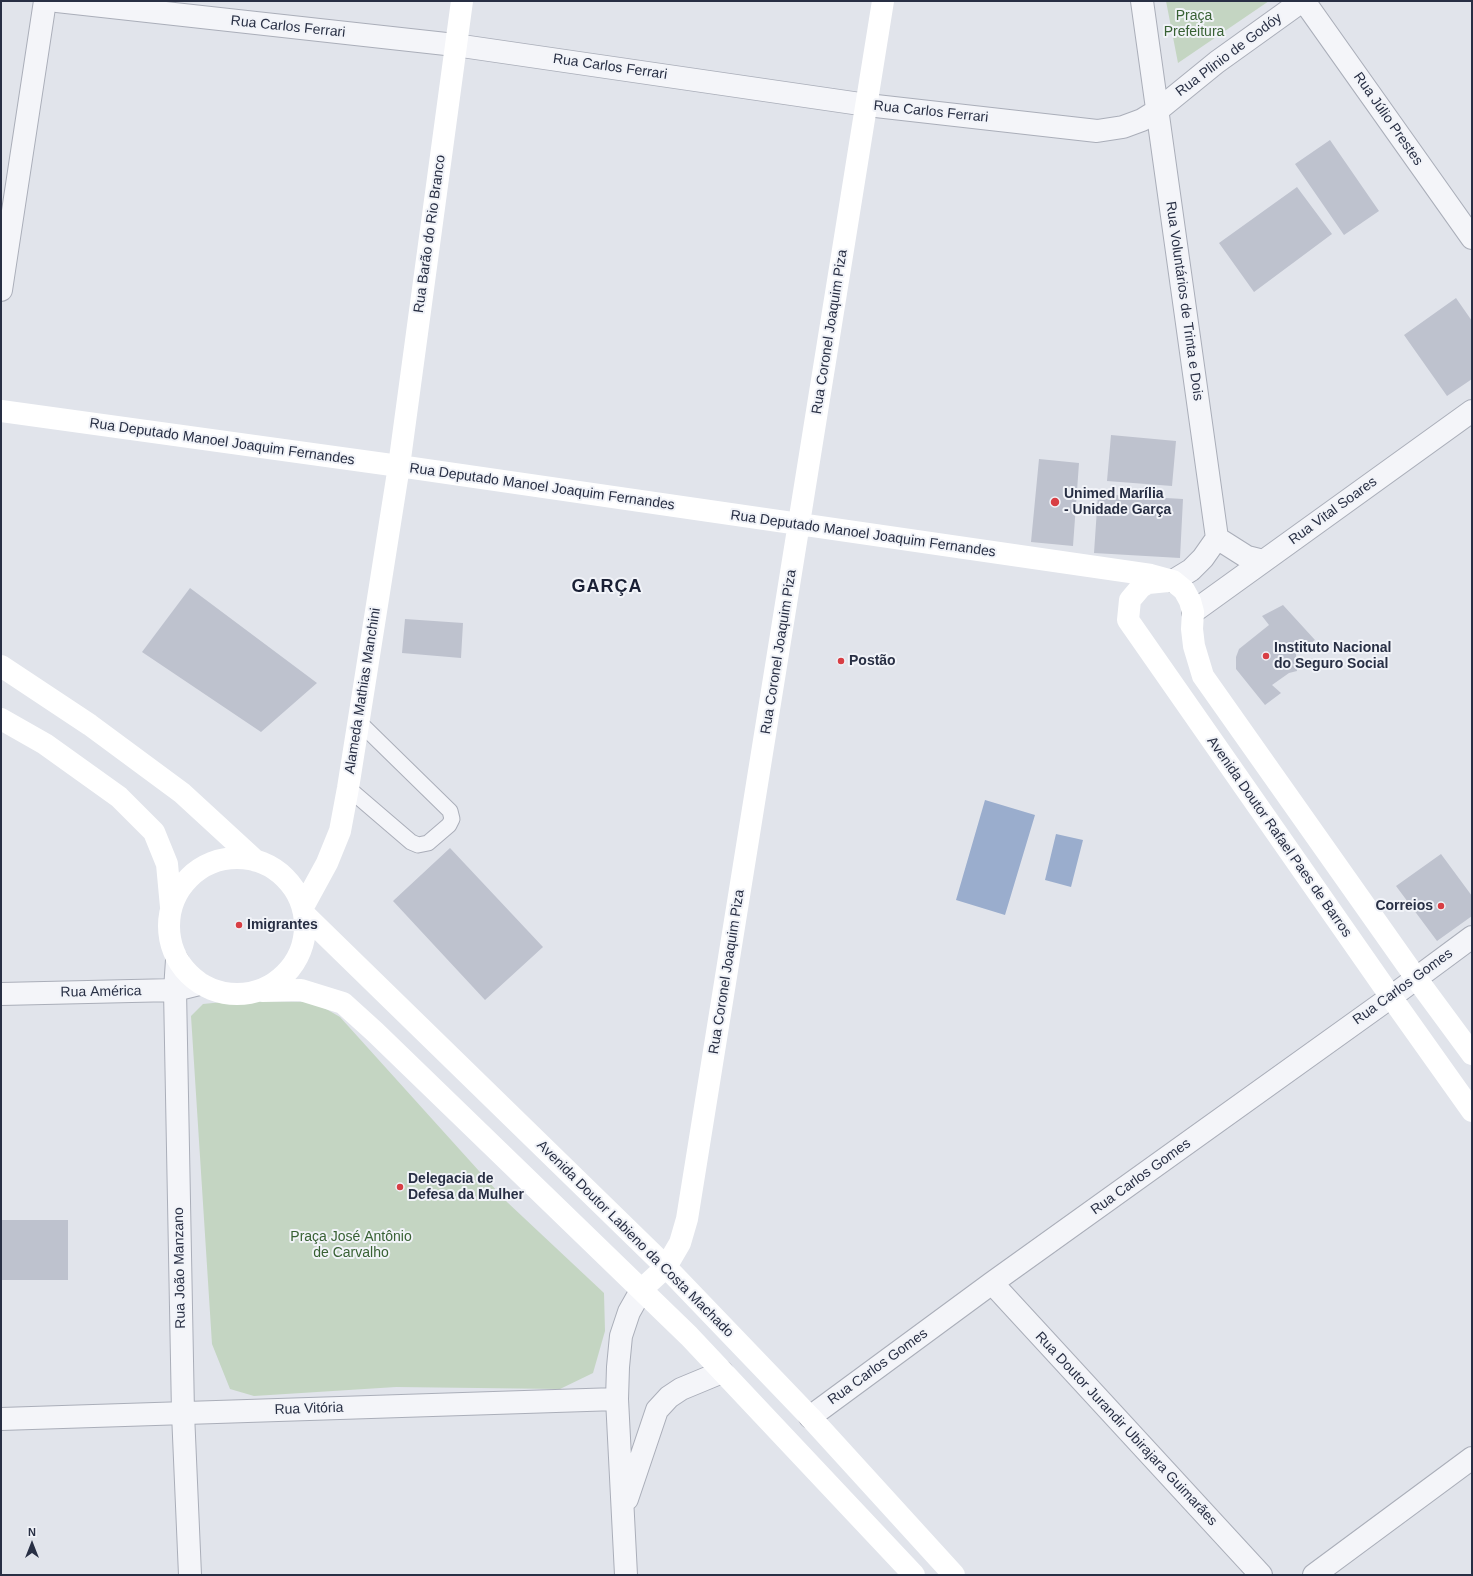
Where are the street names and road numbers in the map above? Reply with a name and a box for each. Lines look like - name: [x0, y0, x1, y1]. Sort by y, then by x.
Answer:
- street label: Rua Plinio de Godóy: [1173, 10, 1285, 100]
- street label: Rua Carlos Ferrari: [230, 13, 346, 41]
- street label: Rua Carlos Ferrari: [552, 51, 668, 83]
- street label: Rua Júlio Prestes: [1350, 69, 1426, 169]
- street label: Rua Carlos Ferrari: [873, 98, 989, 126]
- street label: Rua Barão do Rio Branco: [411, 154, 449, 314]
- street label: Rua Voluntários de Trinta e Dois: [1162, 200, 1206, 402]
- street label: Rua Coronel Joaquim Piza: [809, 248, 851, 416]
- street label: Rua Deputado Manoel Joaquim Fernandes: [88, 415, 356, 469]
- street label: Rua Deputado Manoel Joaquim Fernandes: [408, 460, 676, 514]
- street label: Rua Vital Soares: [1286, 473, 1380, 549]
- street label: Rua Deputado Manoel Joaquim Fernandes: [729, 507, 997, 561]
- street label: Rua Coronel Joaquim Piza: [758, 568, 800, 736]
- street label: Alameda Mathias Manchini: [342, 607, 384, 775]
- street label: Avenida Doutor Rafael Paes de Barros: [1203, 733, 1355, 941]
- street label: Rua Coronel Joaquim Piza: [706, 888, 748, 1056]
- street label: Rua Carlos Gomes: [1350, 945, 1456, 1029]
- street label: Rua América: [60, 983, 142, 1001]
- street label: Rua Carlos Gomes: [1088, 1135, 1194, 1219]
- street label: Avenida Doutor Labieno da Costa Machado: [533, 1137, 737, 1341]
- street label: Rua João Manzano: [171, 1207, 189, 1329]
- street label: Rua Carlos Gomes: [825, 1325, 931, 1409]
- street label: Rua Doutor Jurandir Ubirajara Guimarães: [1032, 1329, 1220, 1529]
- street label: Rua Vitória: [274, 1399, 344, 1419]

